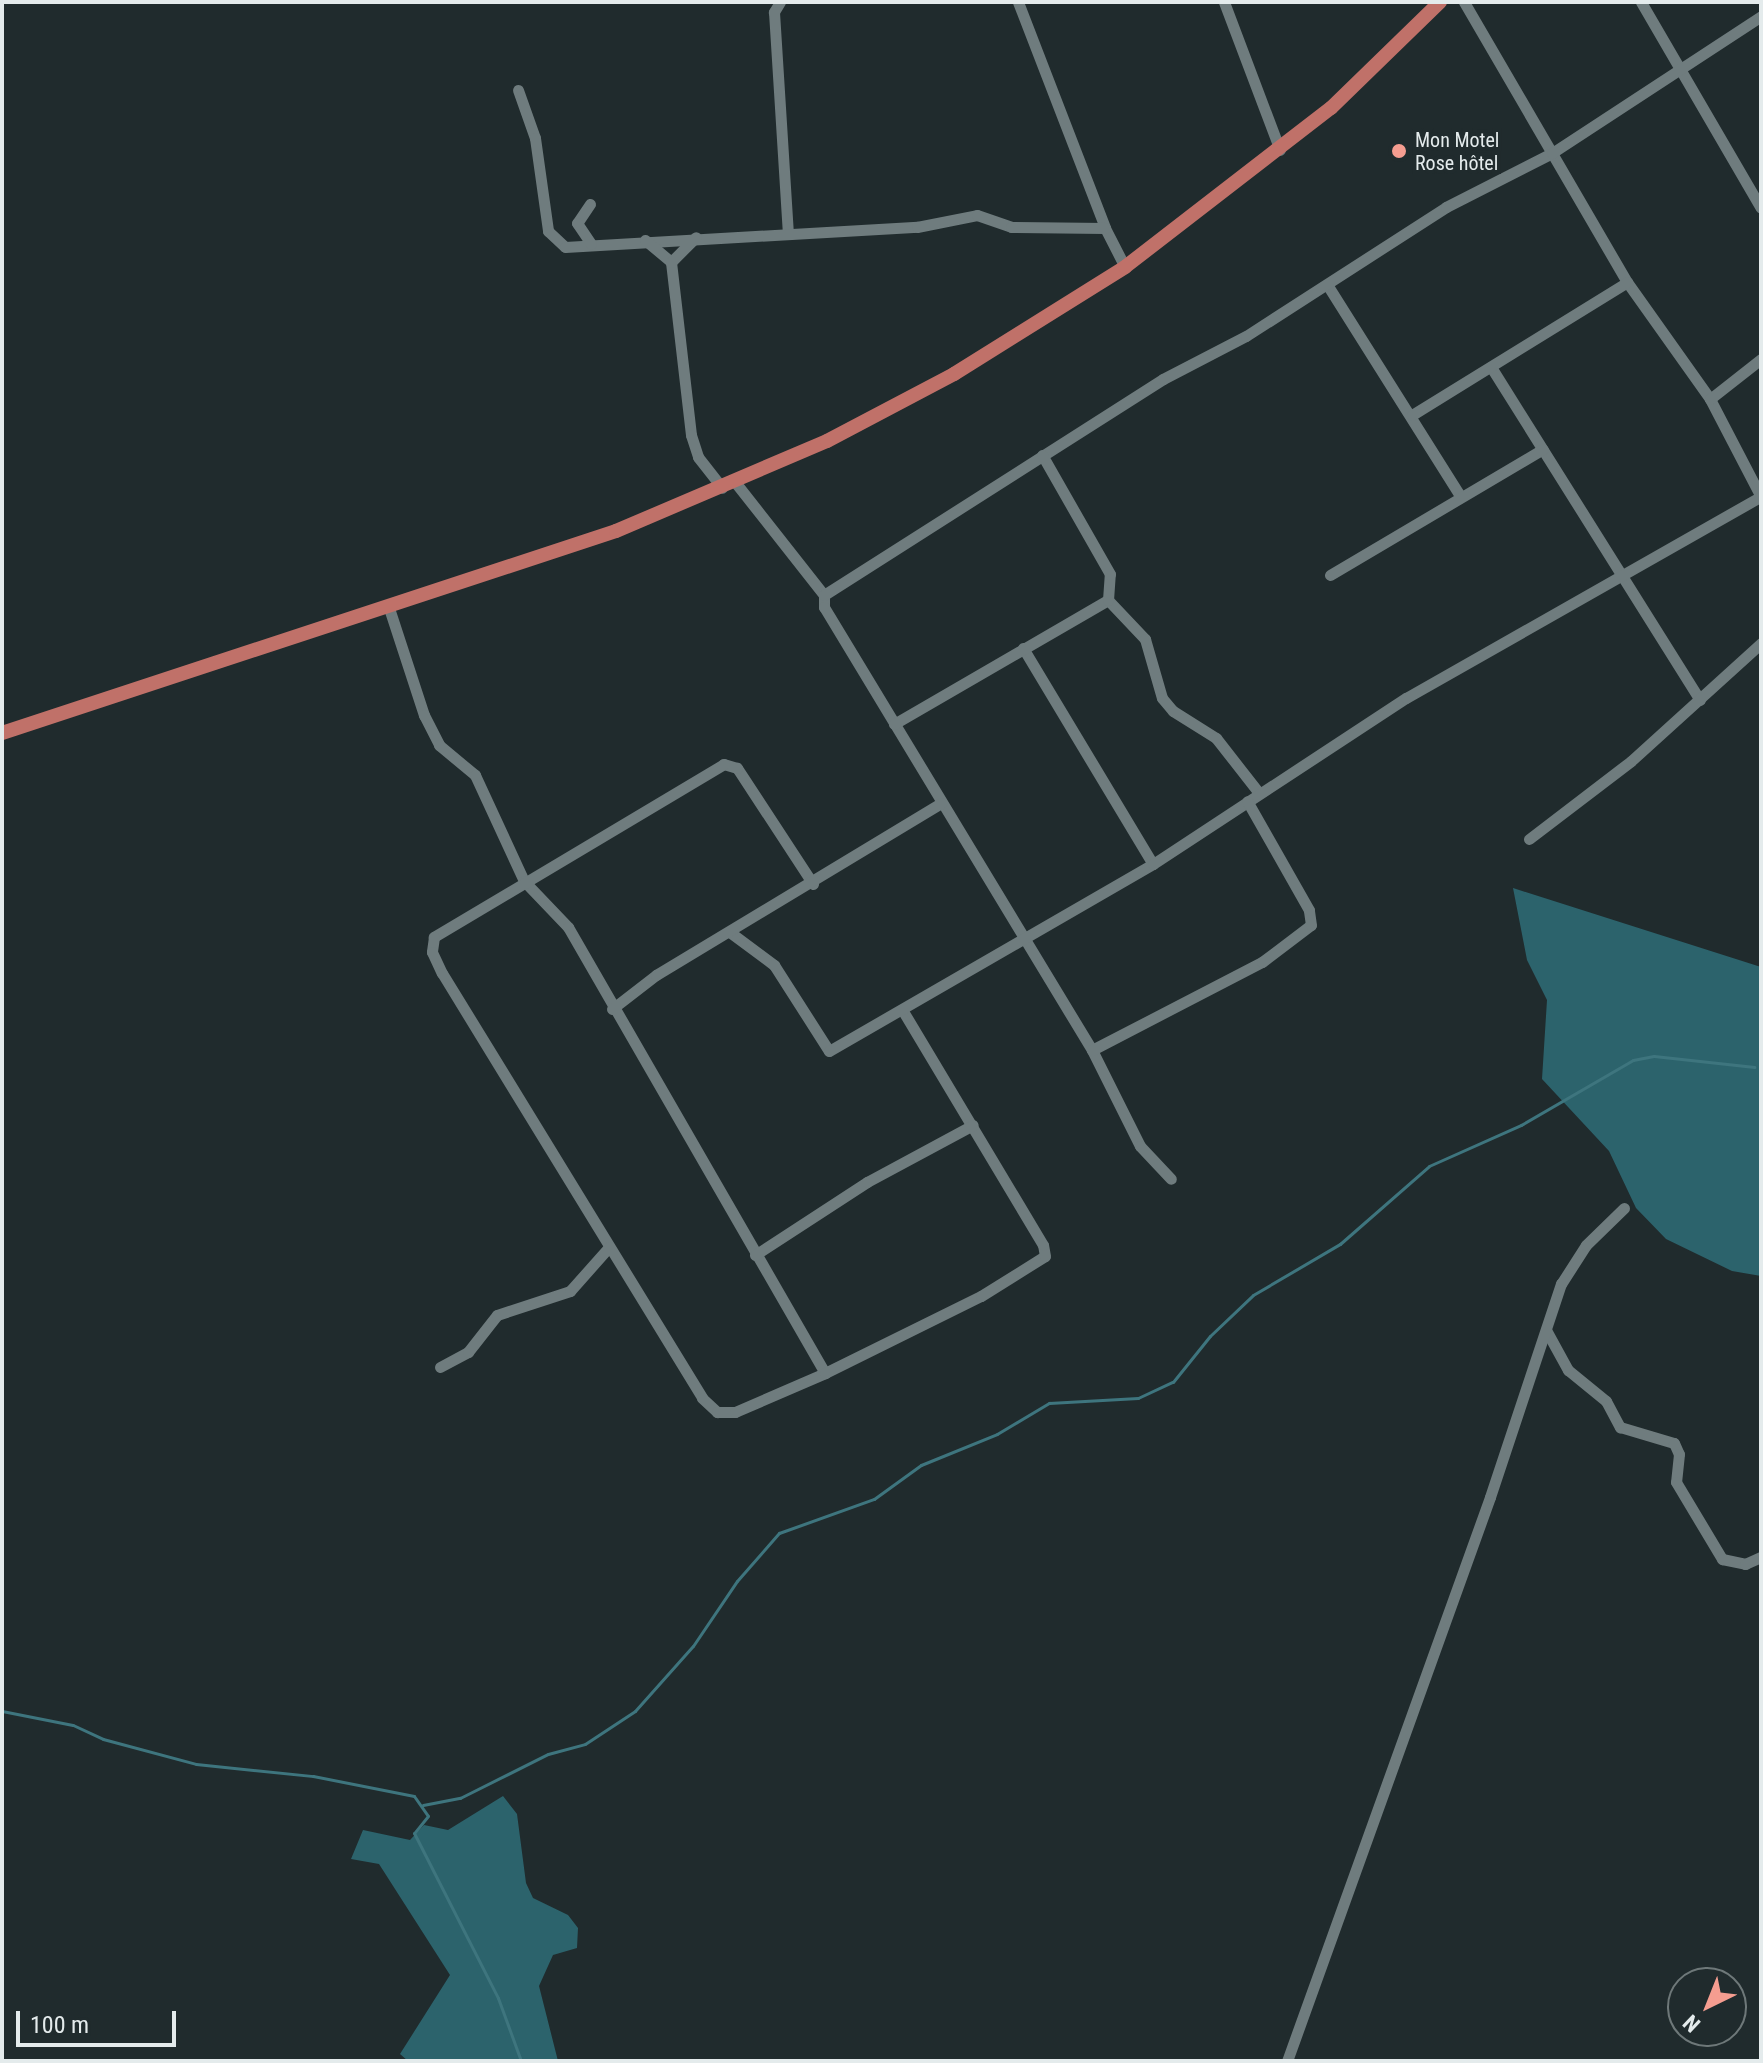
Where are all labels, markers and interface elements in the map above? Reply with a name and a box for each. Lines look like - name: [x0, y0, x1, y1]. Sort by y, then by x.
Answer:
- place label: Mon Motel Rose hôtel: [1415, 128, 1499, 175]
- marker: Mon Motel Rose hôtel: [1390, 142, 1408, 160]
- north arrow: [1667, 1967, 1747, 2047]
- scale bar: [20, 1995, 180, 2045]
- text: N: [1678, 2010, 1705, 2037]
- text: 100 m: [30, 2011, 89, 2039]

